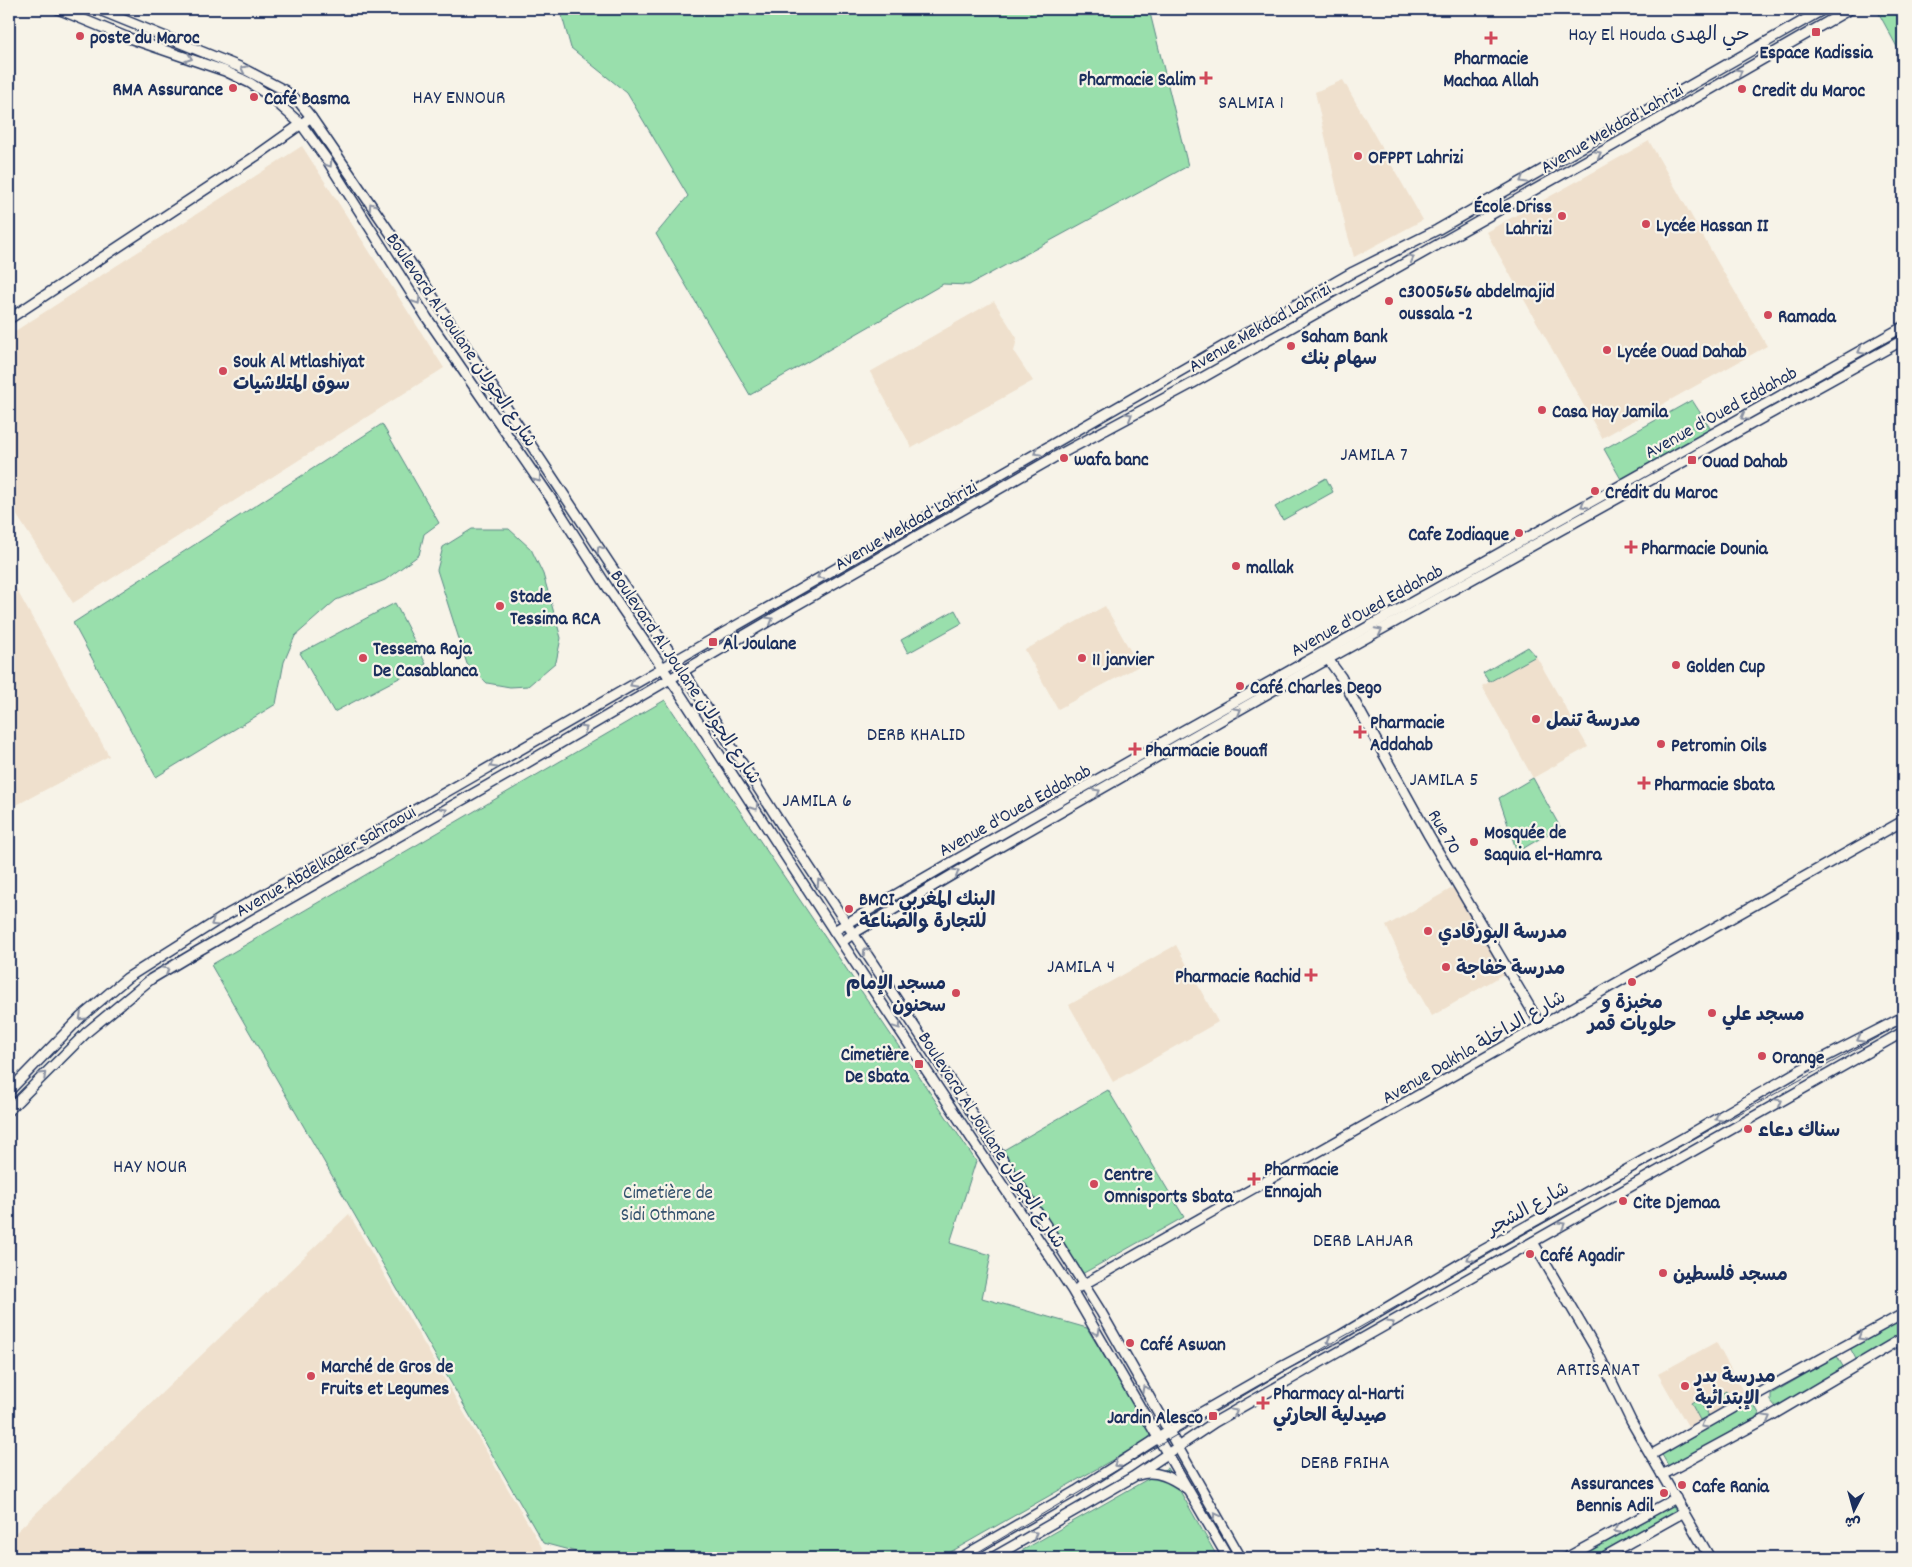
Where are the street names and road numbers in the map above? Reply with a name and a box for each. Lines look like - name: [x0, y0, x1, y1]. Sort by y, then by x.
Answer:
- street label: Avenue Mekdad Lahrizi: [1536, 78, 1690, 182]
- street label: Boulevard Al Joulane شارع الجولان: [378, 228, 542, 454]
- street label: Avenue Mekdad Lahrizi: [1184, 277, 1338, 381]
- street label: Avenue d'Oued Eddahab: [1640, 361, 1803, 467]
- street label: Avenue Mekdad Lahrizi: [830, 475, 984, 579]
- street label: Avenue d'Oued Eddahab: [1286, 559, 1449, 665]
- street label: Boulevard Al Joulane شارع الجولان: [602, 565, 766, 791]
- street label: Avenue d'Oued Eddahab: [934, 759, 1097, 865]
- street label: Avenue Abdelkader Sahraoui: [232, 800, 422, 926]
- street label: Rue 70: [1419, 805, 1467, 860]
- street label: Avenue Dakhla شارع الداخلة: [1378, 985, 1572, 1113]
- street label: Boulevard Al Joulane شارع الجولان: [910, 1027, 1071, 1255]
- street label: شارع الشجر: [1481, 1176, 1575, 1245]

